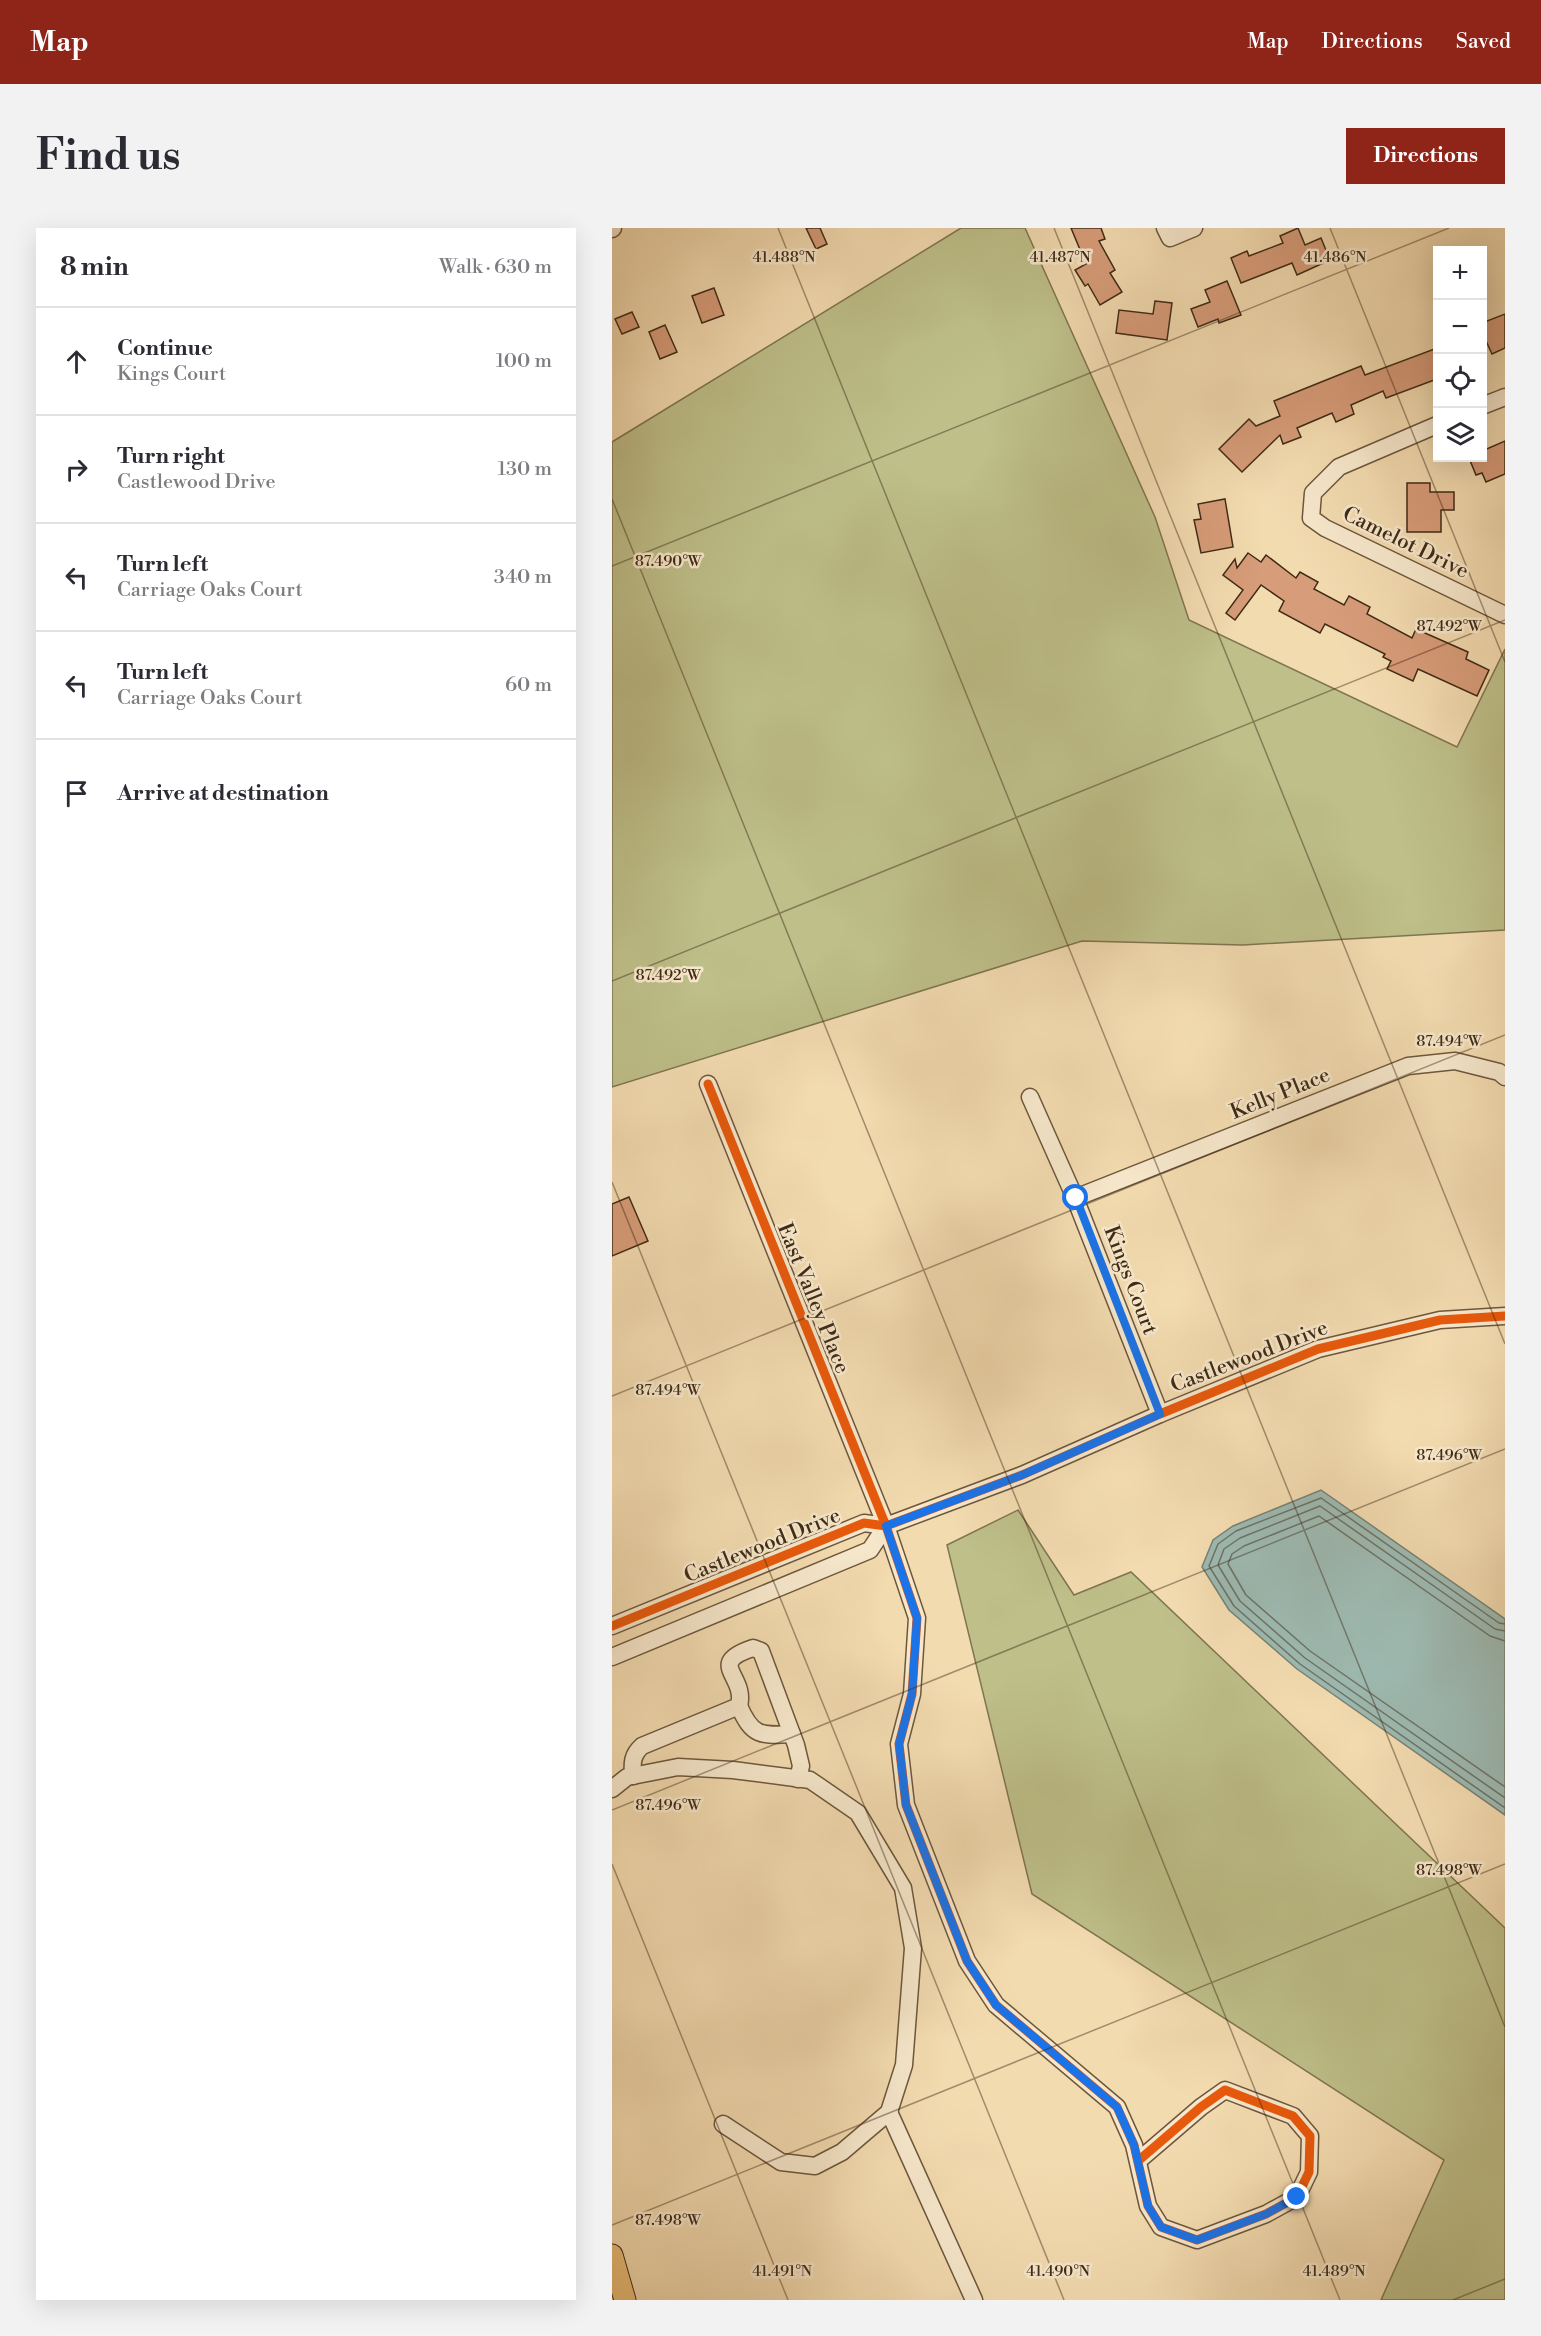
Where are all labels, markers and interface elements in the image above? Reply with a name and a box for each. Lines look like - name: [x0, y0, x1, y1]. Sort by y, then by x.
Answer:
- text: Map: [30, 25, 89, 60]
- text: Map: [1247, 29, 1289, 55]
- text: Directions: [1322, 29, 1423, 55]
- text: Saved: [1456, 29, 1511, 55]
- button: Directions: [1346, 128, 1505, 184]
- text: Find us: [36, 130, 180, 183]
- map controls: [1433, 246, 1487, 462]
- button: +: [1433, 246, 1487, 300]
- text: 41.488°N: [753, 248, 815, 267]
- text: 41.487°N: [1029, 248, 1091, 267]
- text: 41.486°N: [1304, 248, 1366, 267]
- text: 8 min: [60, 251, 129, 283]
- text: Walk · 630 m: [439, 255, 552, 280]
- button: −: [1433, 300, 1487, 354]
- text: Continue: [117, 335, 213, 362]
- icon: ahead: [60, 345, 93, 378]
- text: 100 m: [496, 349, 552, 374]
- button: locate: [1433, 354, 1487, 408]
- text: Kings Court: [117, 362, 226, 387]
- button: layers: [1433, 408, 1487, 462]
- text: Turn right: [117, 443, 225, 470]
- icon: right: [60, 453, 93, 486]
- text: 130 m: [497, 457, 552, 482]
- text: Castlewood Drive: [117, 470, 276, 495]
- street label: Camelot Drive: [1338, 501, 1473, 585]
- text: Turn left: [117, 551, 208, 578]
- text: 87.490°W: [635, 552, 702, 571]
- icon: left: [60, 561, 93, 594]
- text: 340 m: [494, 565, 552, 590]
- text: Carriage Oaks Court: [117, 578, 303, 603]
- text: 87.492°W: [1416, 617, 1482, 636]
- text: Turn left: [117, 659, 208, 686]
- icon: left: [60, 669, 93, 702]
- text: 60 m: [505, 673, 552, 698]
- text: Carriage Oaks Court: [117, 686, 303, 711]
- icon: arrive: [60, 777, 93, 810]
- text: Arrive at destination: [117, 780, 329, 807]
- text: 87.492°W: [635, 966, 701, 985]
- text: 87.494°W: [1416, 1032, 1482, 1051]
- street label: Kelly Place: [1227, 1062, 1334, 1126]
- route start: [1062, 1184, 1088, 1210]
- street label: East Valley Place: [771, 1219, 855, 1377]
- street label: Kings Court: [1097, 1222, 1163, 1339]
- street label: Castlewood Drive: [1167, 1315, 1332, 1399]
- text: 87.494°W: [635, 1381, 701, 1400]
- text: 87.496°W: [1416, 1446, 1482, 1465]
- street label: Castlewood Drive: [680, 1503, 844, 1589]
- text: 87.496°W: [635, 1796, 701, 1815]
- text: 87.498°W: [1416, 1861, 1482, 1880]
- route end: [1283, 2183, 1309, 2209]
- text: 87.498°W: [635, 2211, 701, 2230]
- text: 41.491°N: [752, 2262, 812, 2281]
- text: 41.490°N: [1026, 2262, 1090, 2281]
- text: 41.489°N: [1303, 2262, 1365, 2281]

